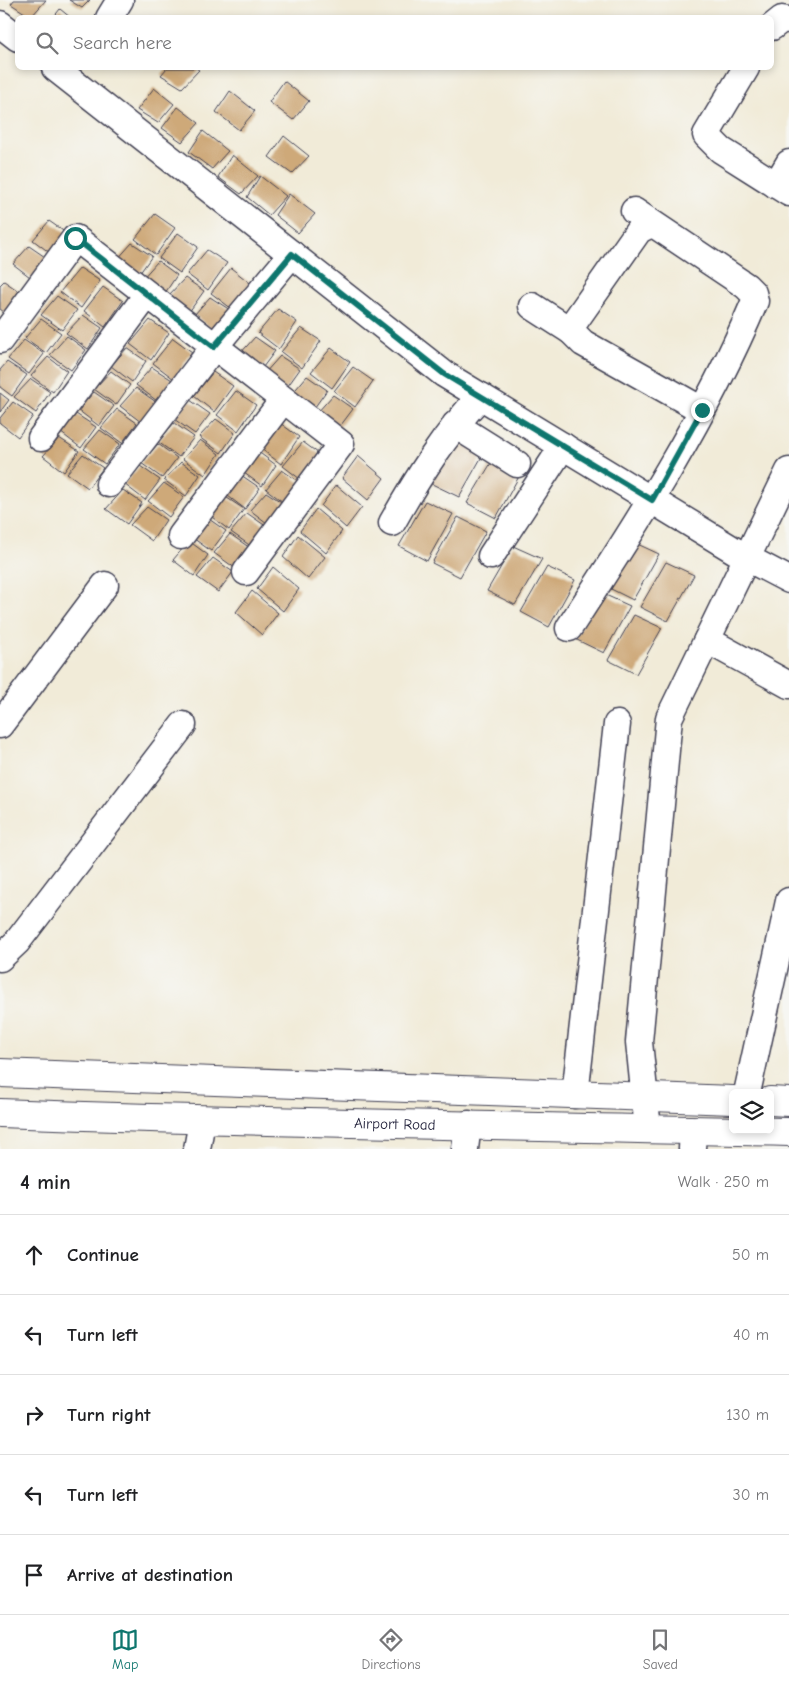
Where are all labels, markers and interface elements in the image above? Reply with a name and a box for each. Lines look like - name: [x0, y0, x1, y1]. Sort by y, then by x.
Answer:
- search box: [15, 15, 774, 70]
- icon: search: [33, 29, 61, 57]
- text: Search here: [73, 32, 172, 54]
- route start: [64, 227, 87, 250]
- route end: [691, 399, 714, 422]
- map controls: [729, 1089, 774, 1134]
- button: layers: [729, 1089, 774, 1134]
- street label: Airport Road: [354, 1114, 436, 1134]
- text: 4 min: [20, 1170, 71, 1194]
- text: Walk · 250 m: [678, 1173, 769, 1191]
- icon: ahead: [20, 1241, 48, 1269]
- text: Continue: [67, 1244, 139, 1266]
- text: 50 m: [732, 1246, 769, 1264]
- icon: left: [20, 1321, 48, 1349]
- text: Turn left: [67, 1324, 138, 1346]
- text: 40 m: [733, 1326, 769, 1344]
- icon: right: [20, 1401, 48, 1429]
- text: Turn right: [67, 1404, 151, 1426]
- text: 130 m: [726, 1406, 769, 1424]
- icon: left: [20, 1481, 48, 1509]
- text: Turn left: [67, 1484, 138, 1506]
- text: 30 m: [733, 1486, 769, 1504]
- icon: arrive: [20, 1561, 48, 1589]
- text: Arrive at destination: [67, 1564, 233, 1586]
- tab: Map: [111, 1626, 139, 1673]
- tab: Directions: [361, 1626, 421, 1673]
- tab: Saved: [643, 1626, 678, 1673]

